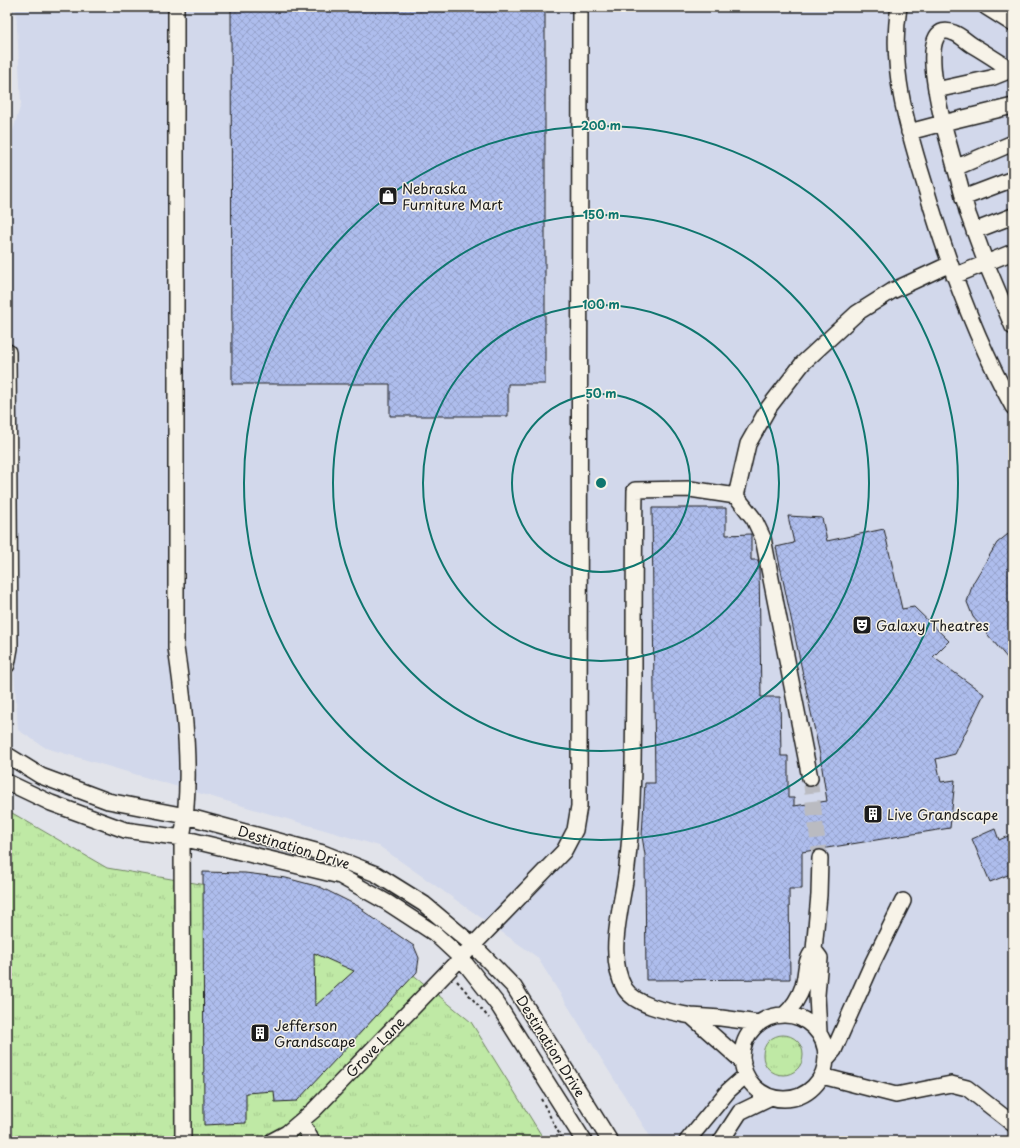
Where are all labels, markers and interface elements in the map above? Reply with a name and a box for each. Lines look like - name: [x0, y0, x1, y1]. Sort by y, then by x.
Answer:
- text: 200 m: [581, 116, 621, 134]
- place label: Nebraska Furniture Mart: [402, 178, 503, 215]
- shop icon: Nebraska Furniture Mart: [377, 185, 399, 207]
- text: 150 m: [583, 205, 619, 223]
- text: 100 m: [582, 295, 620, 313]
- text: 50 m: [585, 384, 617, 402]
- centre of rings: [594, 476, 608, 490]
- theatre icon: Galaxy Theatres: [851, 614, 873, 636]
- place label: Galaxy Theatres: [876, 615, 989, 636]
- building icon: Live Grandscape: [862, 803, 884, 825]
- place label: Live Grandscape: [887, 804, 998, 825]
- street label: Destination Drive: [235, 820, 353, 874]
- street label: Destination Drive: [511, 991, 591, 1101]
- street label: Grove Lane: [341, 1012, 409, 1082]
- place label: Jefferson Grandscape: [274, 1015, 355, 1052]
- building icon: Jefferson Grandscape: [249, 1022, 271, 1044]

